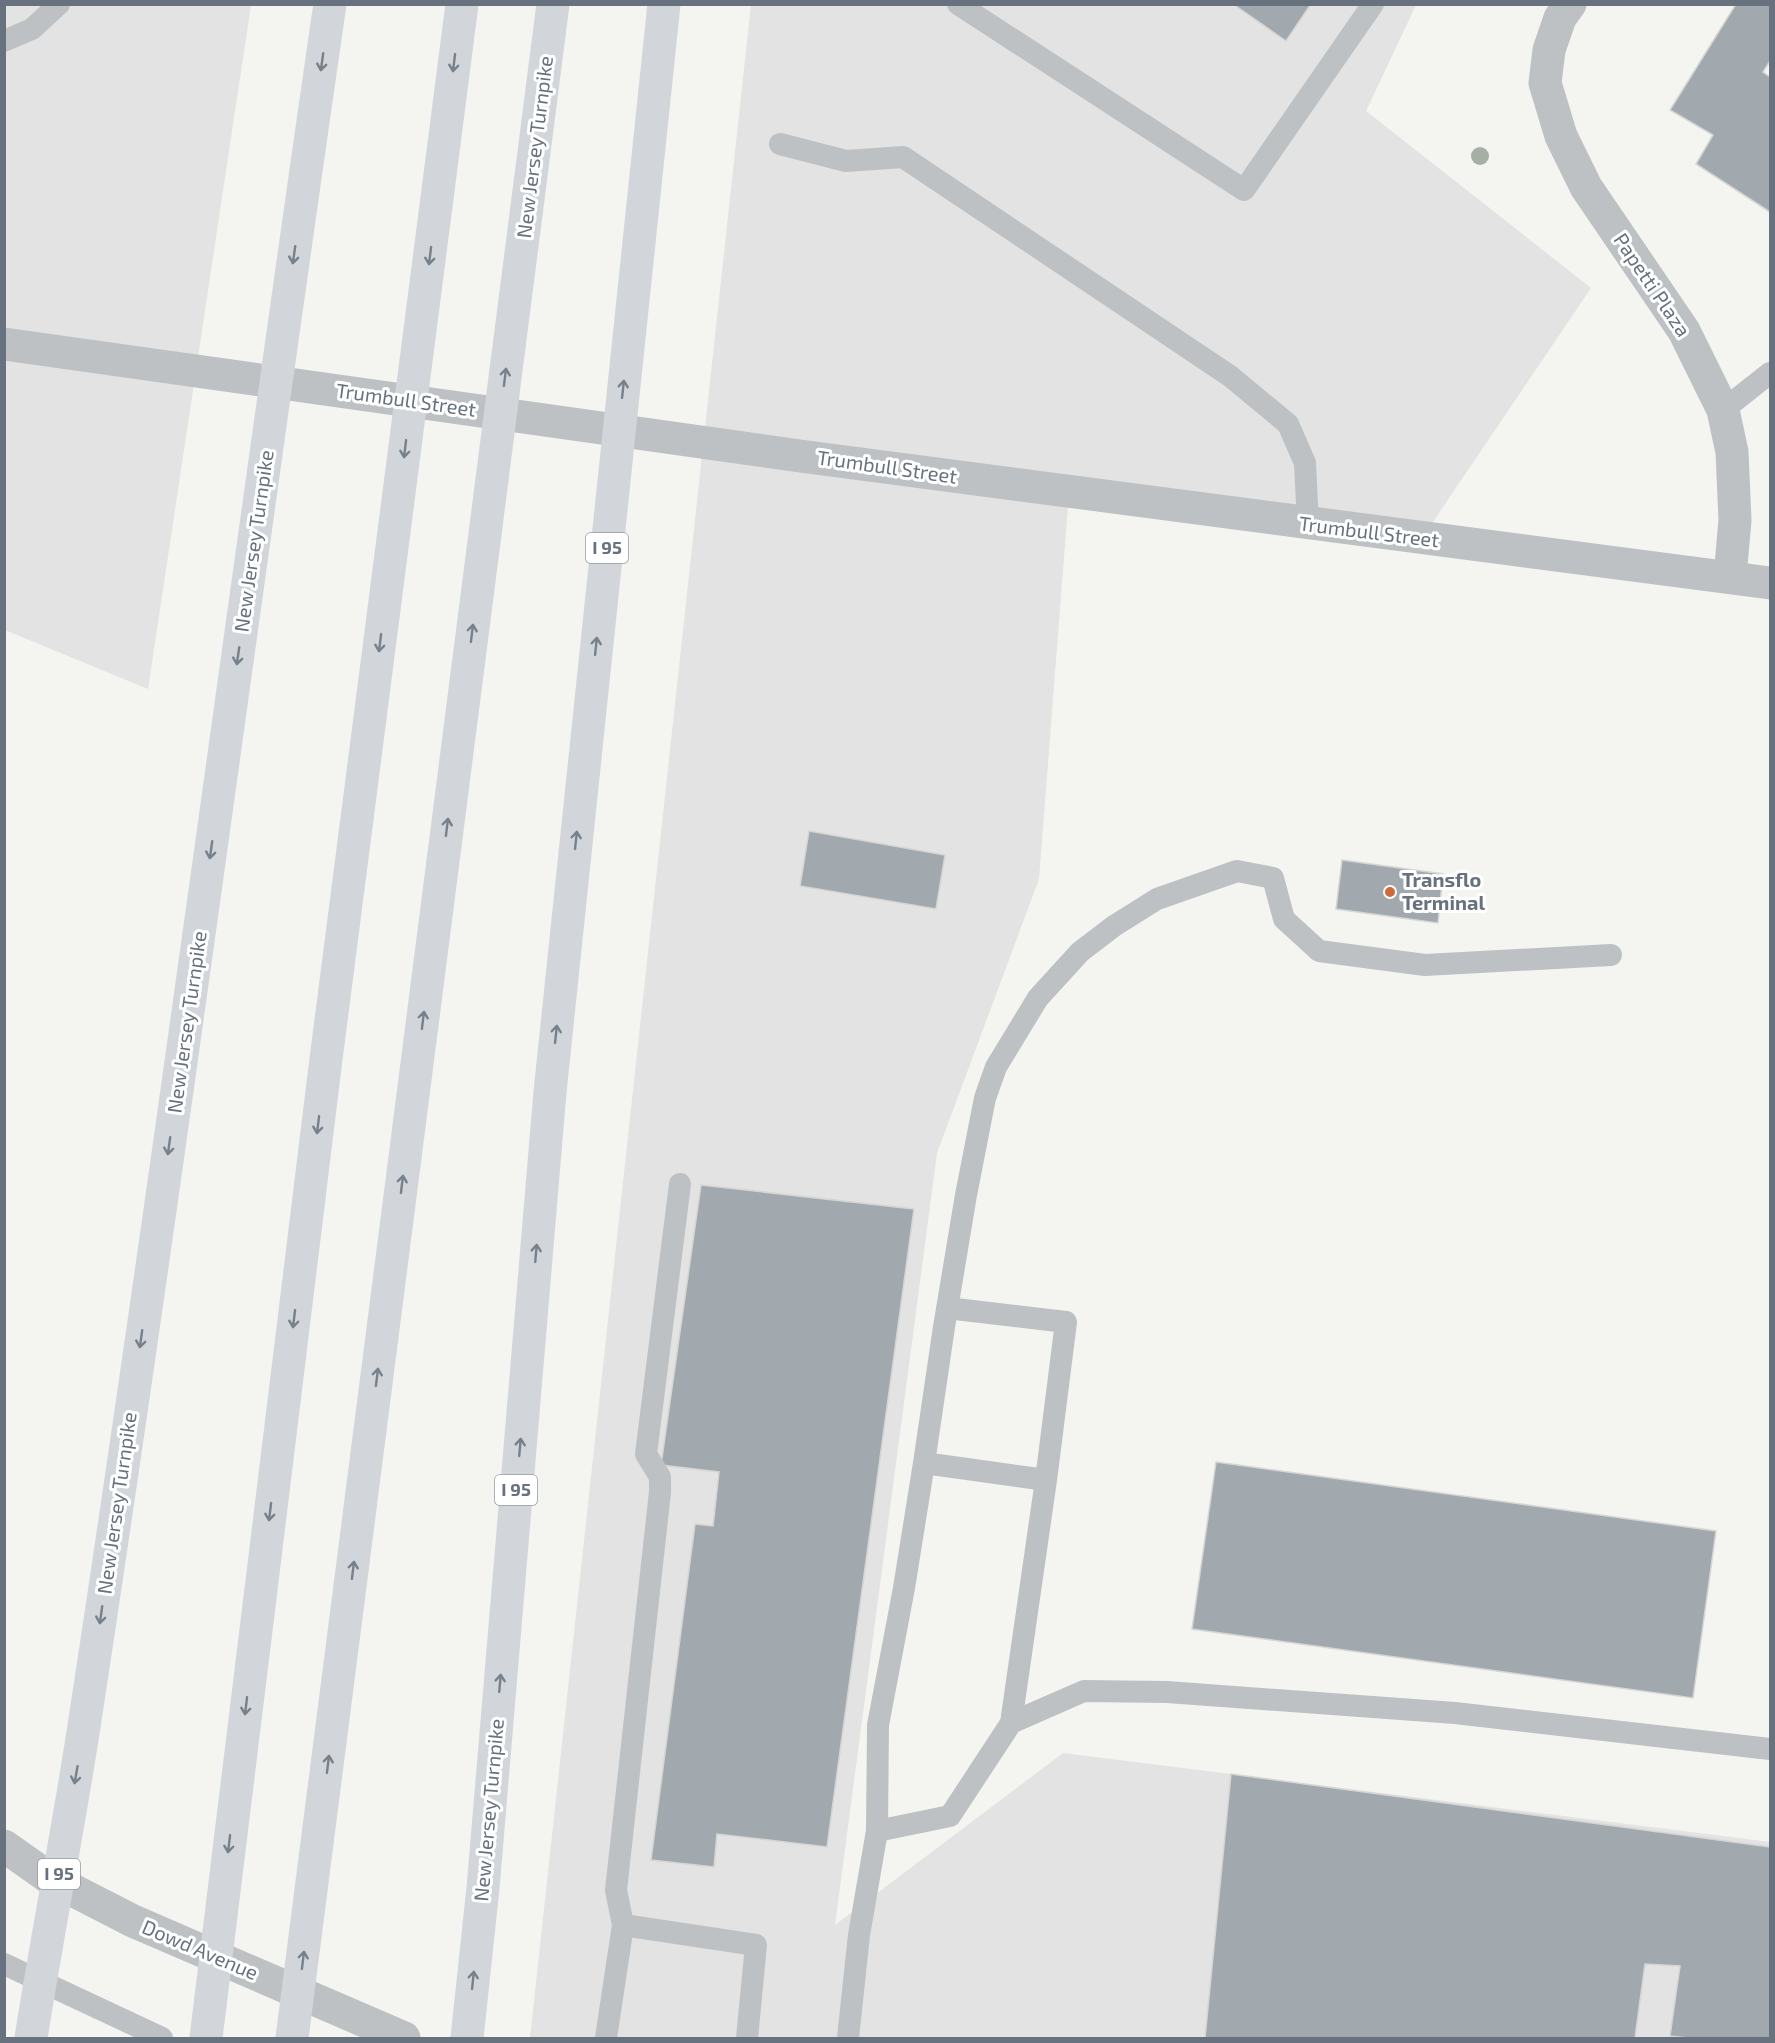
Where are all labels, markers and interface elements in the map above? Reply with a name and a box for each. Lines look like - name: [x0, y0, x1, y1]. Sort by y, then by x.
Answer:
- one-way arrow: [316, 52, 327, 72]
- one-way arrow: [449, 52, 460, 72]
- street label: New Jersey Turnpike: [511, 54, 557, 239]
- street label: Papetti Plaza: [1609, 228, 1696, 341]
- one-way arrow: [288, 245, 299, 265]
- one-way arrow: [424, 246, 435, 265]
- one-way arrow: [500, 368, 511, 388]
- street label: Trumbull Street: [335, 377, 478, 421]
- one-way arrow: [618, 380, 629, 400]
- one-way arrow: [399, 439, 410, 459]
- street label: Trumbull Street: [816, 444, 959, 488]
- street label: New Jersey Turnpike: [228, 448, 278, 633]
- street label: Trumbull Street: [1298, 511, 1441, 552]
- road number: I 95: [586, 533, 628, 563]
- one-way arrow: [467, 624, 478, 644]
- one-way arrow: [374, 632, 385, 652]
- one-way arrow: [591, 636, 602, 656]
- one-way arrow: [232, 646, 243, 666]
- one-way arrow: [442, 817, 453, 837]
- one-way arrow: [571, 830, 582, 850]
- one-way arrow: [205, 839, 216, 859]
- place label: Transflo Terminal: [1402, 867, 1485, 914]
- marker: Transflo Terminal: [1383, 885, 1397, 899]
- street label: New Jersey Turnpike: [161, 929, 211, 1114]
- one-way arrow: [417, 1011, 428, 1031]
- one-way arrow: [551, 1024, 562, 1044]
- one-way arrow: [313, 1115, 324, 1135]
- one-way arrow: [163, 1136, 174, 1156]
- one-way arrow: [396, 1174, 407, 1194]
- one-way arrow: [531, 1243, 542, 1263]
- one-way arrow: [288, 1308, 299, 1328]
- one-way arrow: [135, 1329, 146, 1349]
- one-way arrow: [372, 1368, 383, 1387]
- street label: New Jersey Turnpike: [91, 1410, 141, 1595]
- one-way arrow: [515, 1437, 526, 1457]
- road number: I 95: [495, 1475, 537, 1505]
- one-way arrow: [264, 1502, 275, 1522]
- one-way arrow: [347, 1561, 358, 1581]
- one-way arrow: [95, 1605, 106, 1625]
- one-way arrow: [495, 1674, 506, 1693]
- one-way arrow: [240, 1695, 251, 1715]
- street label: New Jersey Turnpike: [468, 1717, 508, 1902]
- one-way arrow: [323, 1755, 334, 1774]
- one-way arrow: [70, 1764, 81, 1784]
- one-way arrow: [223, 1834, 234, 1854]
- road number: I 95: [38, 1859, 80, 1889]
- street label: Dowd Avenue: [139, 1914, 262, 1984]
- one-way arrow: [297, 1950, 308, 1970]
- one-way arrow: [468, 1971, 479, 1991]

